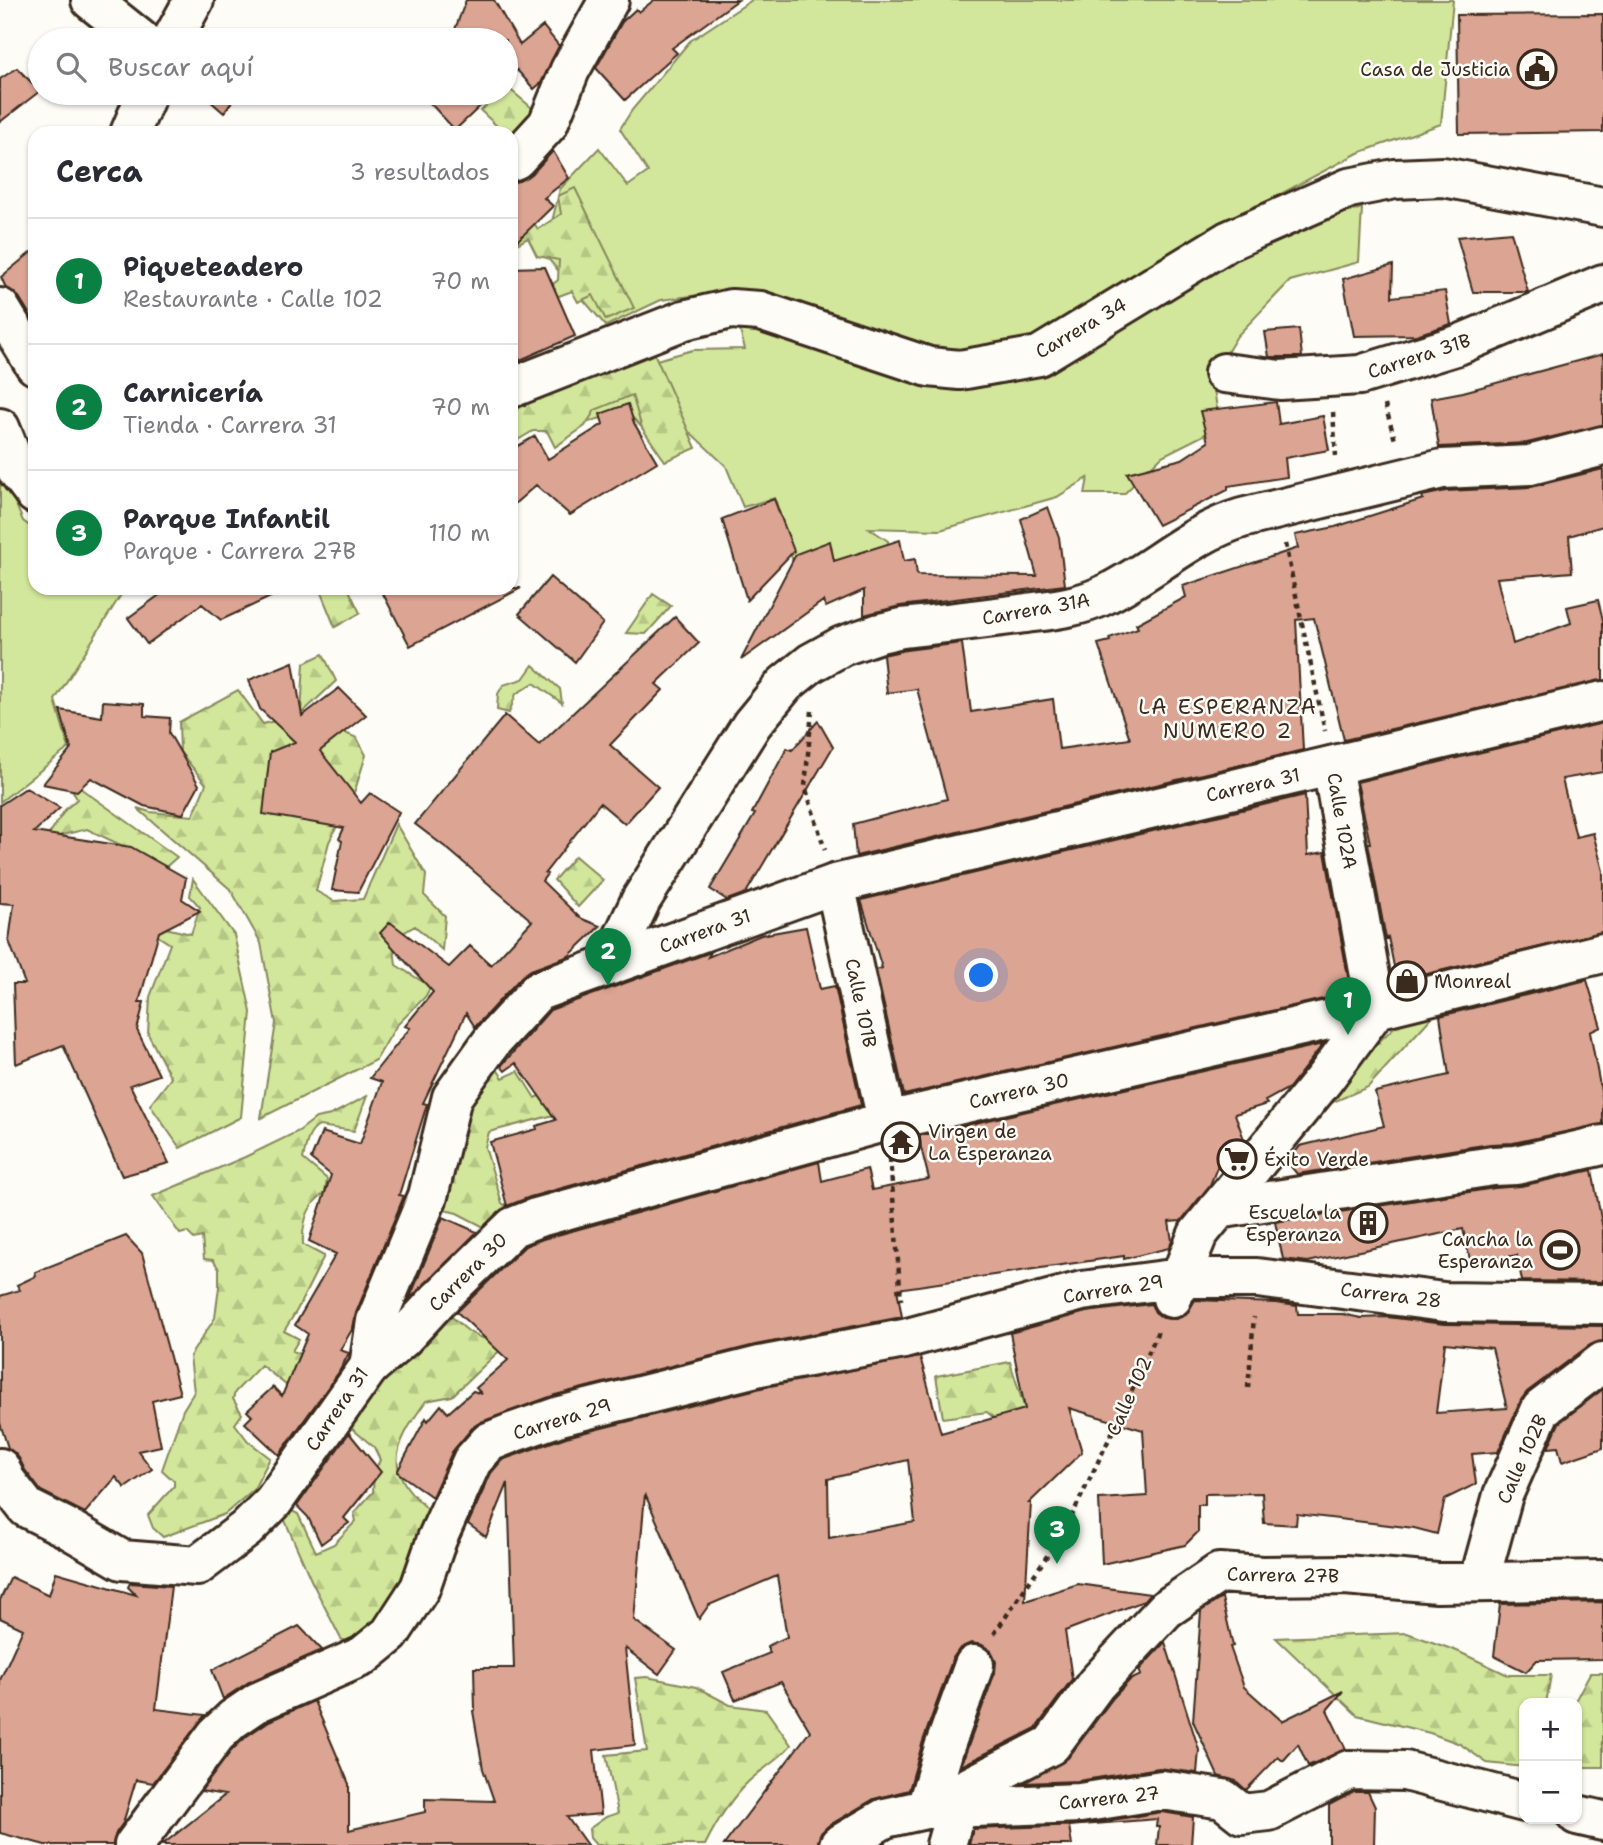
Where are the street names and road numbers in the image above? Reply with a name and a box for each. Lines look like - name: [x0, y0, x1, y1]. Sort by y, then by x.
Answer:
- street label: Carrera 34: [1031, 292, 1131, 364]
- street label: Carrera 31B: [1364, 328, 1474, 384]
- street label: Carrera 31A: [980, 587, 1092, 631]
- street label: Carrera 31: [1203, 762, 1303, 808]
- street label: Calle 102A: [1321, 771, 1363, 871]
- street label: Carrera 31: [656, 903, 754, 959]
- street label: Calle 101B: [839, 956, 883, 1050]
- street label: Carrera 30: [967, 1067, 1071, 1115]
- street label: Carrera 30: [423, 1227, 513, 1317]
- street label: Carrera 29: [1061, 1269, 1165, 1309]
- street label: Carrera 28: [1339, 1276, 1443, 1314]
- street label: Calle 102: [1100, 1352, 1158, 1440]
- street label: Carrera 31: [300, 1362, 374, 1456]
- street label: Carrera 29: [510, 1392, 614, 1446]
- street label: Calle 102B: [1491, 1410, 1553, 1508]
- street label: Carrera 27B: [1227, 1562, 1339, 1588]
- street label: Carrera 27: [1057, 1780, 1161, 1816]

